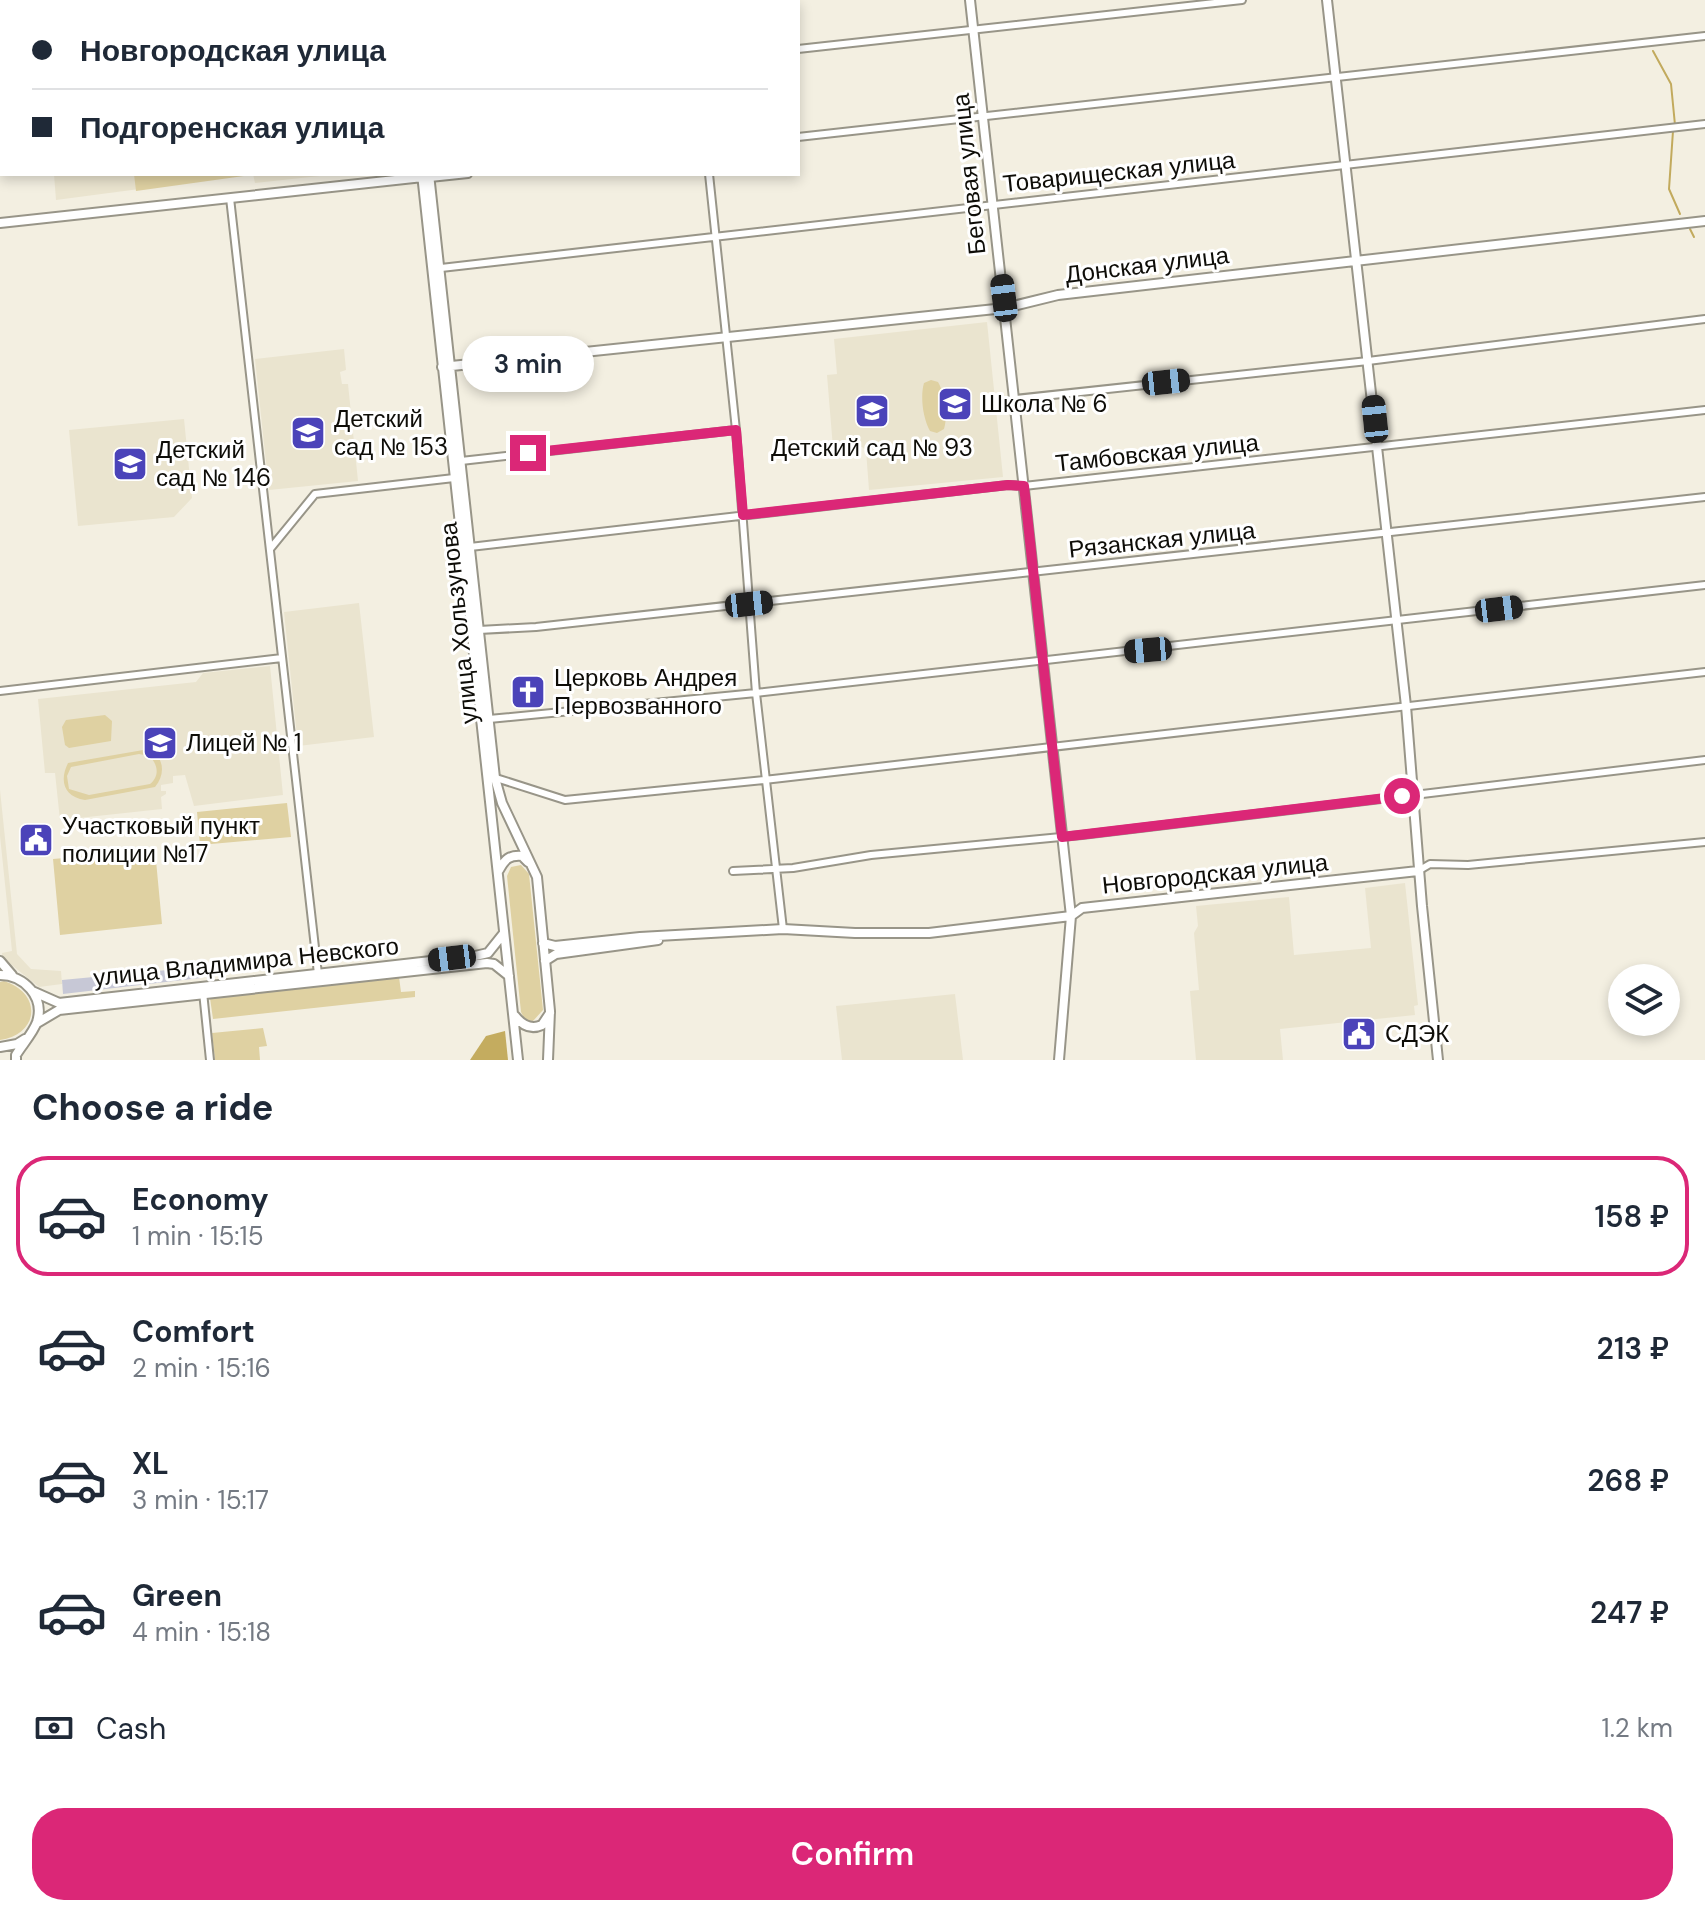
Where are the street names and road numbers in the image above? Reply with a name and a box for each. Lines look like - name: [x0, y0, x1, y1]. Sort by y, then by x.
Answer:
- street label: Беговая улица: [945, 91, 992, 256]
- street label: Товарищеская улица: [1001, 144, 1237, 199]
- street label: Донская улица: [1063, 239, 1231, 290]
- street label: Тамбовская улица: [1054, 426, 1261, 479]
- street label: Рязанская улица: [1067, 514, 1257, 565]
- street label: улица Хользунова: [432, 520, 485, 725]
- street label: Новгородская улица: [1100, 846, 1330, 901]
- street label: улица Владимира Невского: [92, 930, 400, 993]

